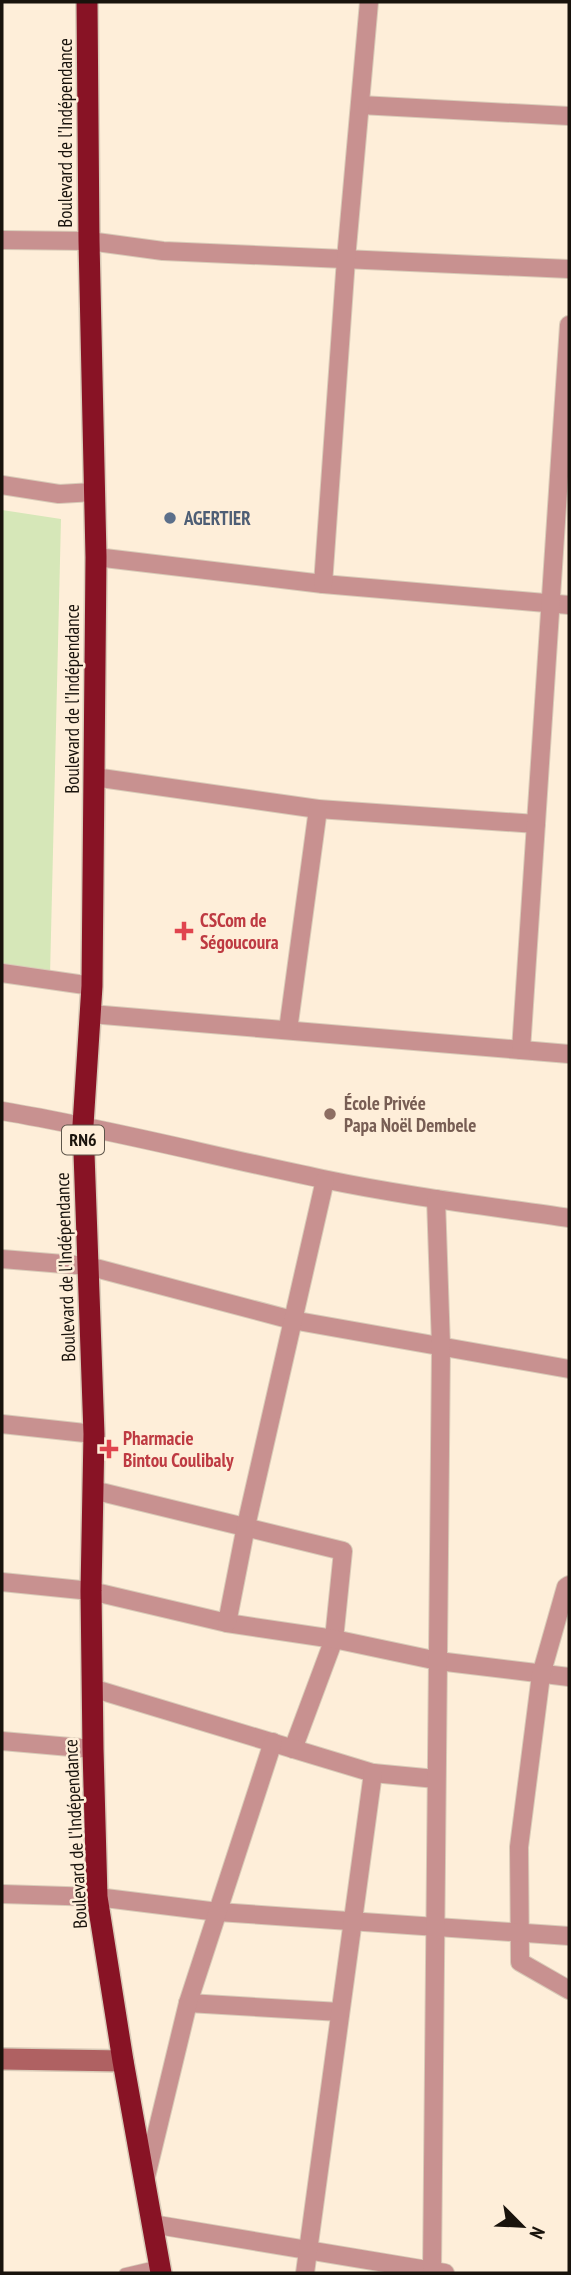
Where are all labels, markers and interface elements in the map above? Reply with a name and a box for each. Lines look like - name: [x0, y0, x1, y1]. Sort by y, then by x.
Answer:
- street label: Boulevard de l'Indépendance: [53, 38, 77, 228]
- place label: AGERTIER: [183, 506, 251, 530]
- marker: AGERTIER: [162, 510, 178, 526]
- street label: Boulevard de l'Indépendance: [60, 604, 84, 794]
- place label: CSCom de Ségoucoura: [200, 908, 279, 954]
- marker: CSCom de Ségoucoura: [174, 921, 194, 941]
- place label: École Privée Papa Noël Dembele: [344, 1091, 476, 1137]
- marker: École Privée Papa Noël Dembele: [322, 1106, 338, 1122]
- road number: RN6: [62, 1126, 104, 1154]
- street label: Boulevard de l'Indépendance: [50, 1172, 80, 1362]
- place label: Pharmacie Bintou Coulibaly: [123, 1426, 234, 1472]
- marker: Pharmacie Bintou Coulibaly: [101, 1441, 117, 1457]
- street label: Boulevard de l'Indépendance: [58, 1739, 92, 1929]
- north arrow: [487, 2191, 557, 2261]
- text: N: [524, 2223, 551, 2242]

